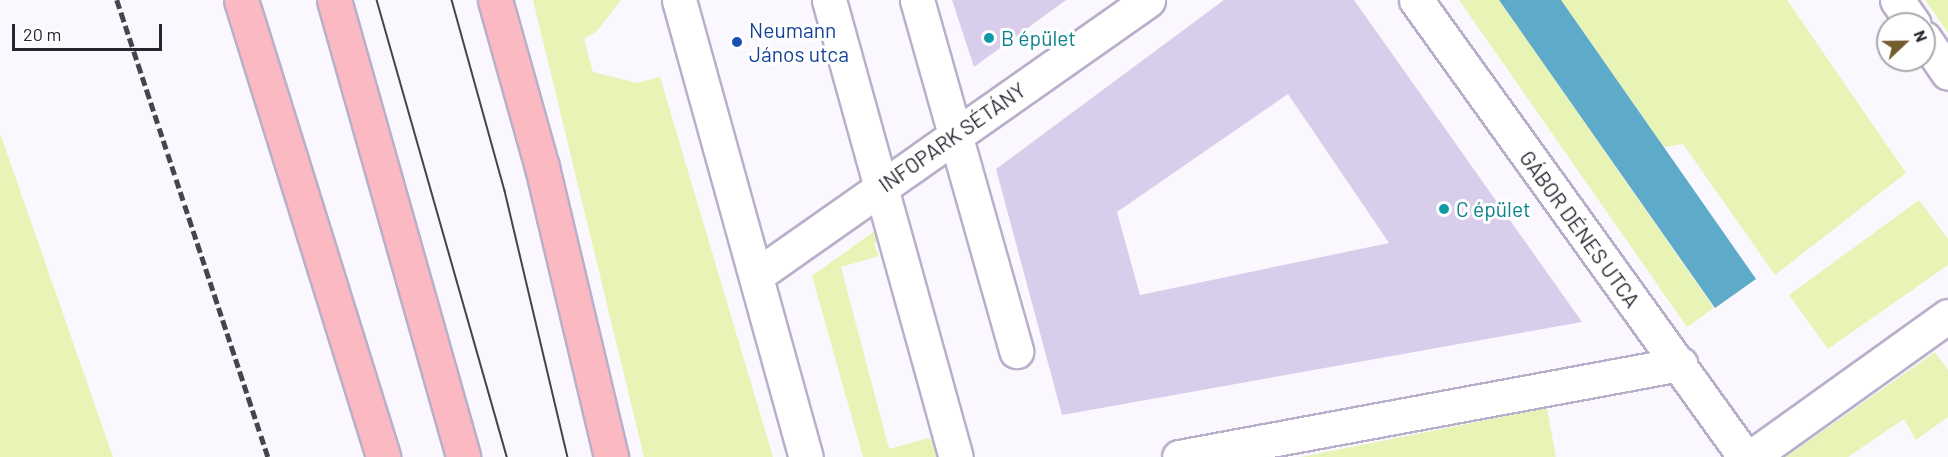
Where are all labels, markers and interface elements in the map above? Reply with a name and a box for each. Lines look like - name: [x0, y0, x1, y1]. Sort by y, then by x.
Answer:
- scale bar: [15, 12, 165, 50]
- north arrow: [1876, 12, 1936, 72]
- place label: Neumann János utca: [749, 17, 849, 67]
- text: 20 m: [23, 23, 61, 45]
- place label: B épület: [1001, 25, 1076, 51]
- text: N: [1910, 27, 1932, 44]
- marker: B épület: [982, 31, 996, 45]
- marker: Neumann János utca: [730, 35, 744, 49]
- street label: INFOPARK SÉTÁNY: [874, 77, 1030, 197]
- street label: GÁBOR DÉNES UTCA: [1515, 146, 1645, 312]
- place label: C épület: [1456, 196, 1531, 222]
- marker: C épület: [1437, 202, 1451, 216]

